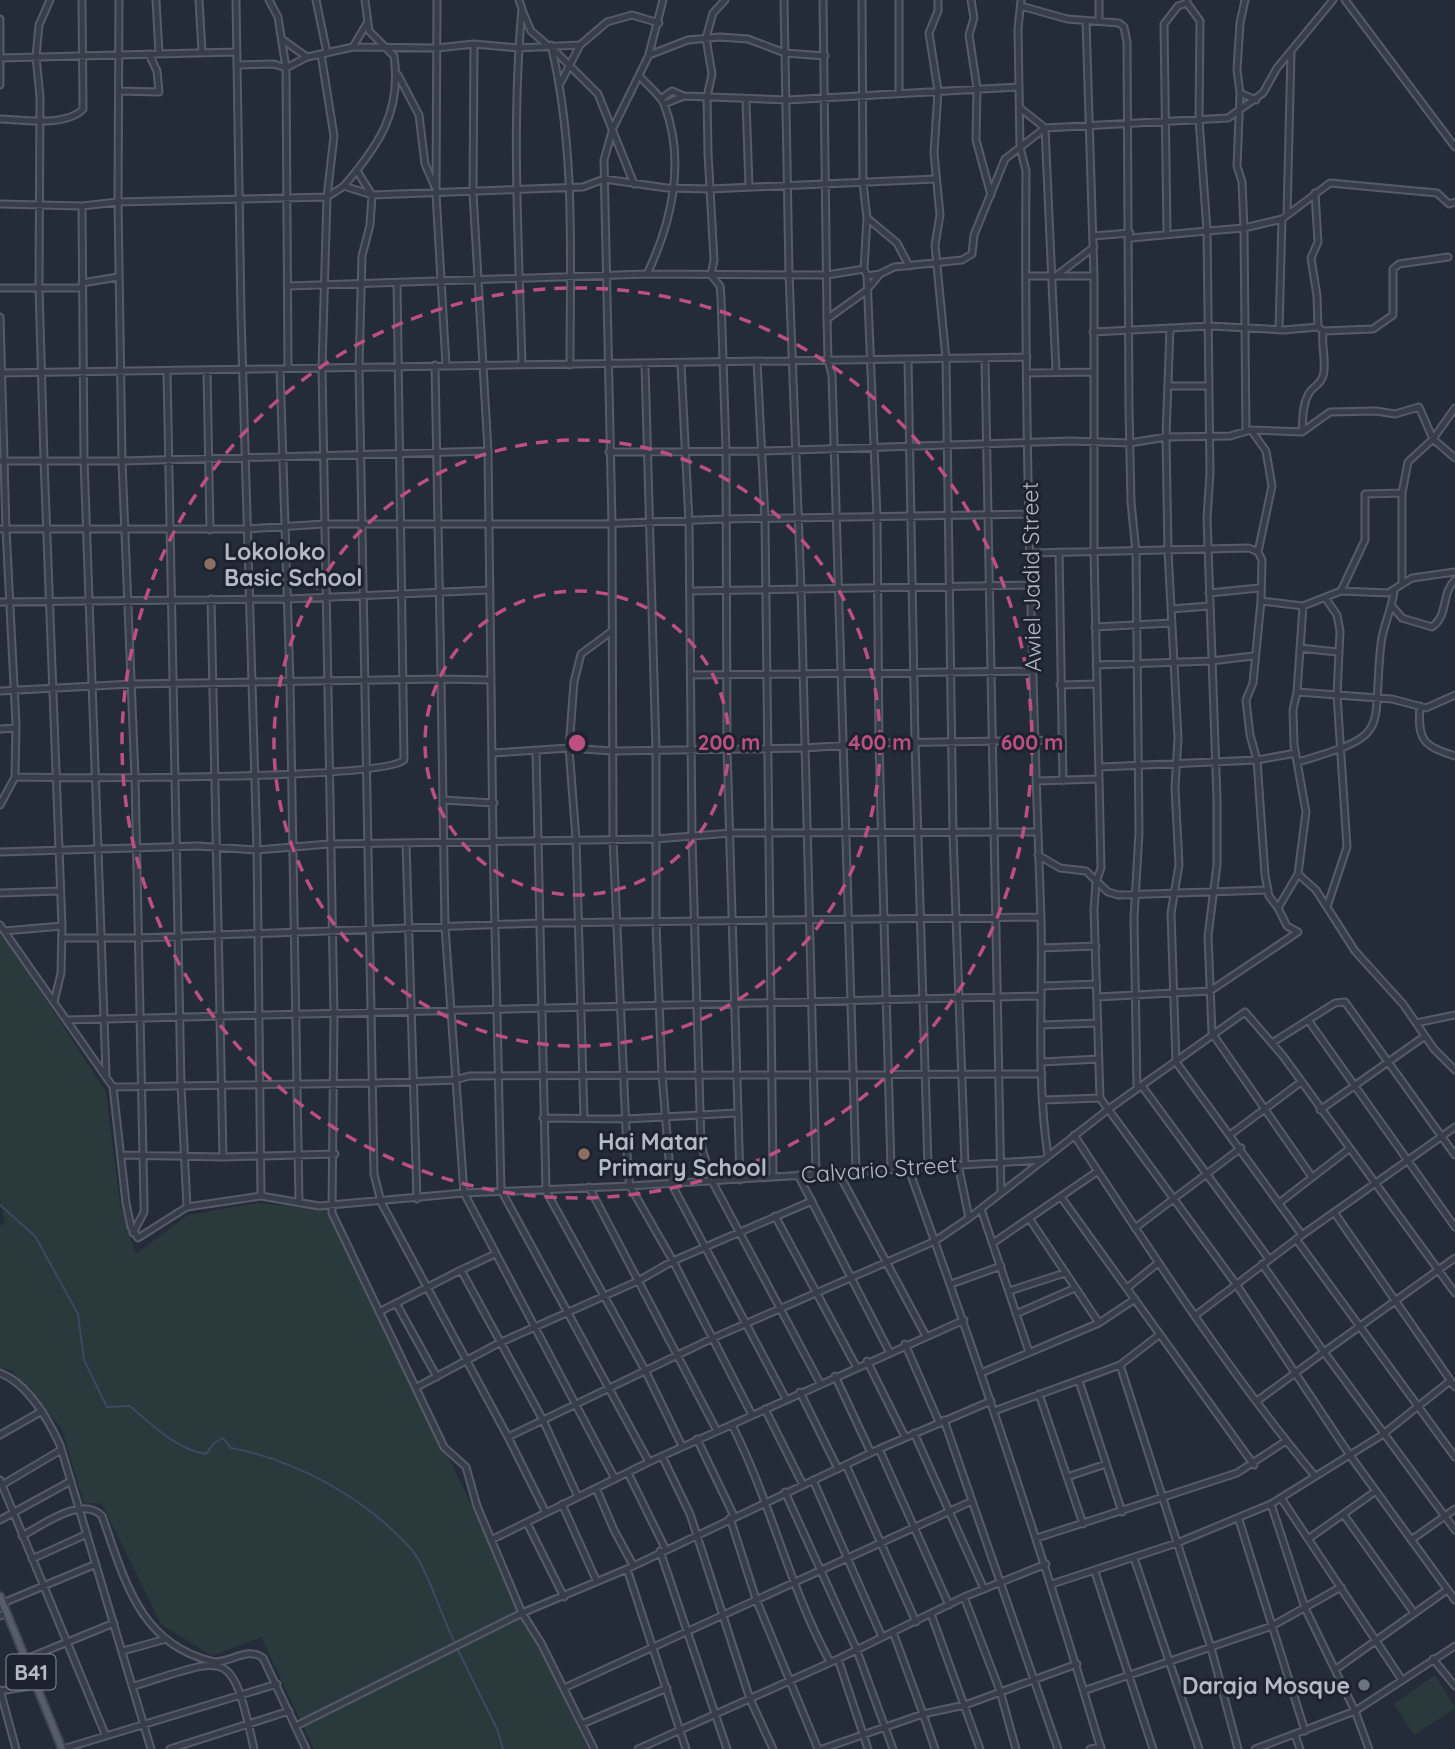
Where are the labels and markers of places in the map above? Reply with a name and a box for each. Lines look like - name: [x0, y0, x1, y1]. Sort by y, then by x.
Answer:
- place label: Lokoloko Basic School: [224, 537, 363, 592]
- marker: Lokoloko Basic School: [202, 556, 218, 572]
- centre of rings: [565, 731, 589, 755]
- place label: Hai Matar Primary School: [598, 1127, 767, 1182]
- marker: Hai Matar Primary School: [576, 1146, 592, 1162]
- place label: Daraja Mosque: [1182, 1671, 1350, 1700]
- marker: Daraja Mosque: [1356, 1677, 1372, 1693]

